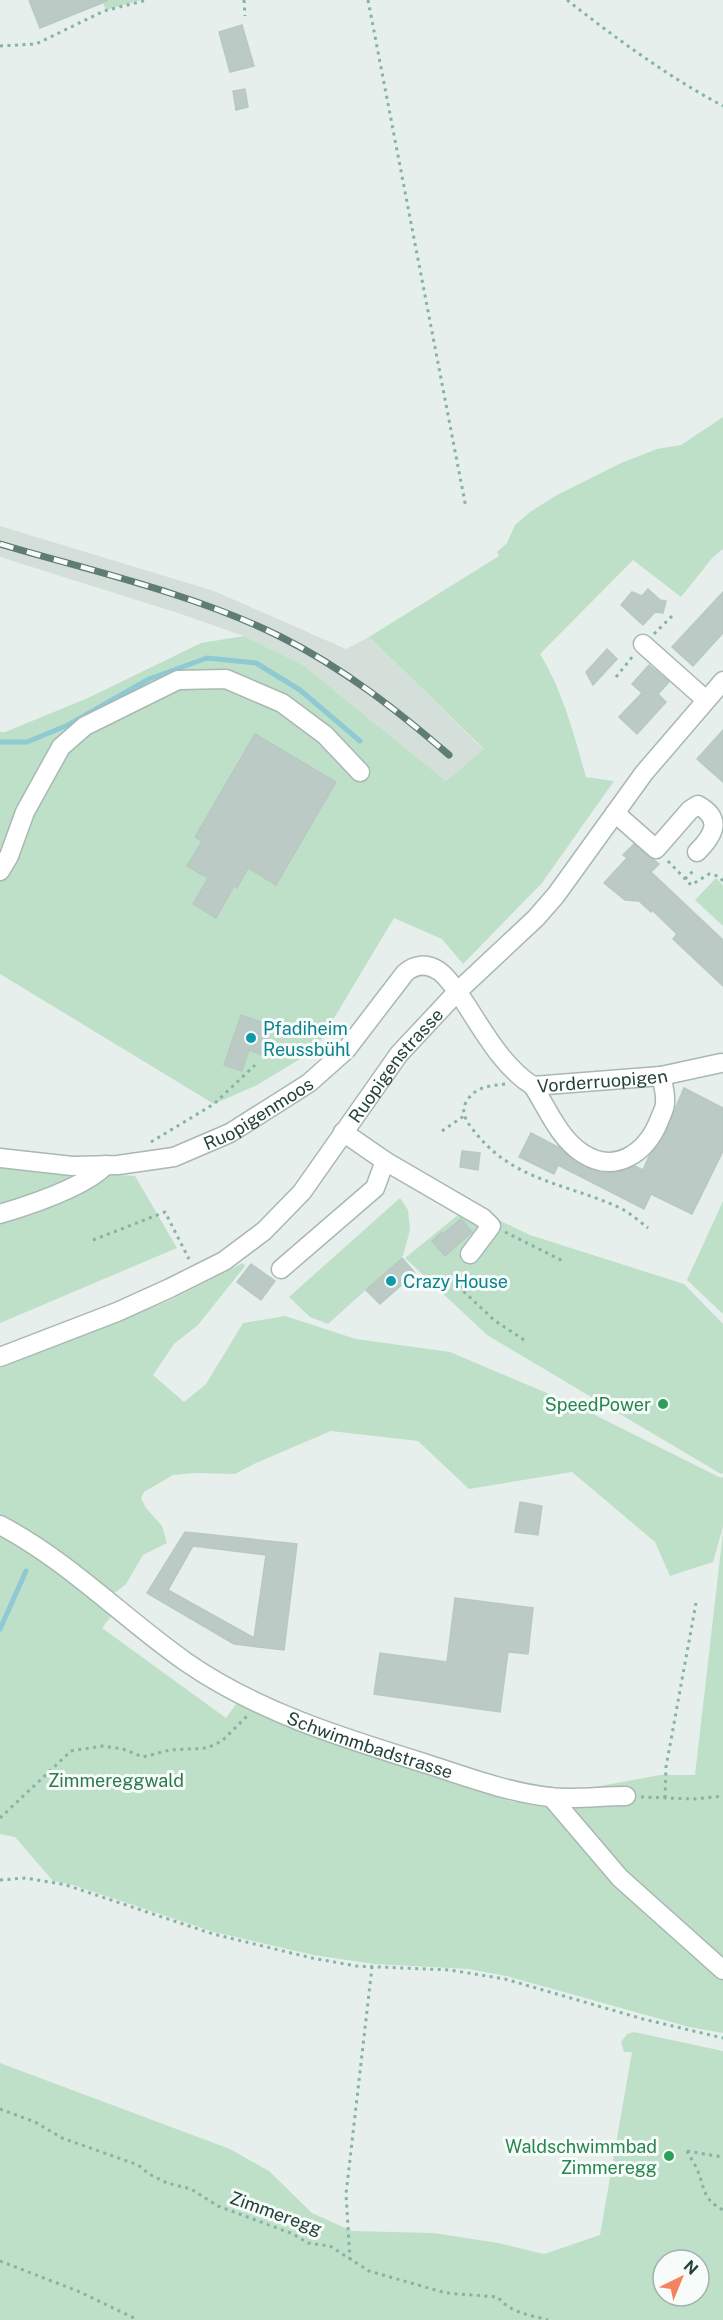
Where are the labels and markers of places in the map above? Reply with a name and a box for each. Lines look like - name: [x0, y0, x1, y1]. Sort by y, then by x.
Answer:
- place label: Pfadiheim Reussbühl: [263, 1018, 351, 1060]
- marker: Pfadiheim Reussbühl: [244, 1031, 258, 1045]
- place label: Crazy House: [403, 1271, 508, 1292]
- marker: Crazy House: [384, 1274, 398, 1288]
- place label: SpeedPower: [545, 1394, 651, 1415]
- marker: SpeedPower: [656, 1397, 670, 1411]
- place label: Waldschwimmbad Zimmeregg: [505, 2136, 657, 2178]
- marker: Waldschwimmbad Zimmeregg: [662, 2149, 676, 2163]

